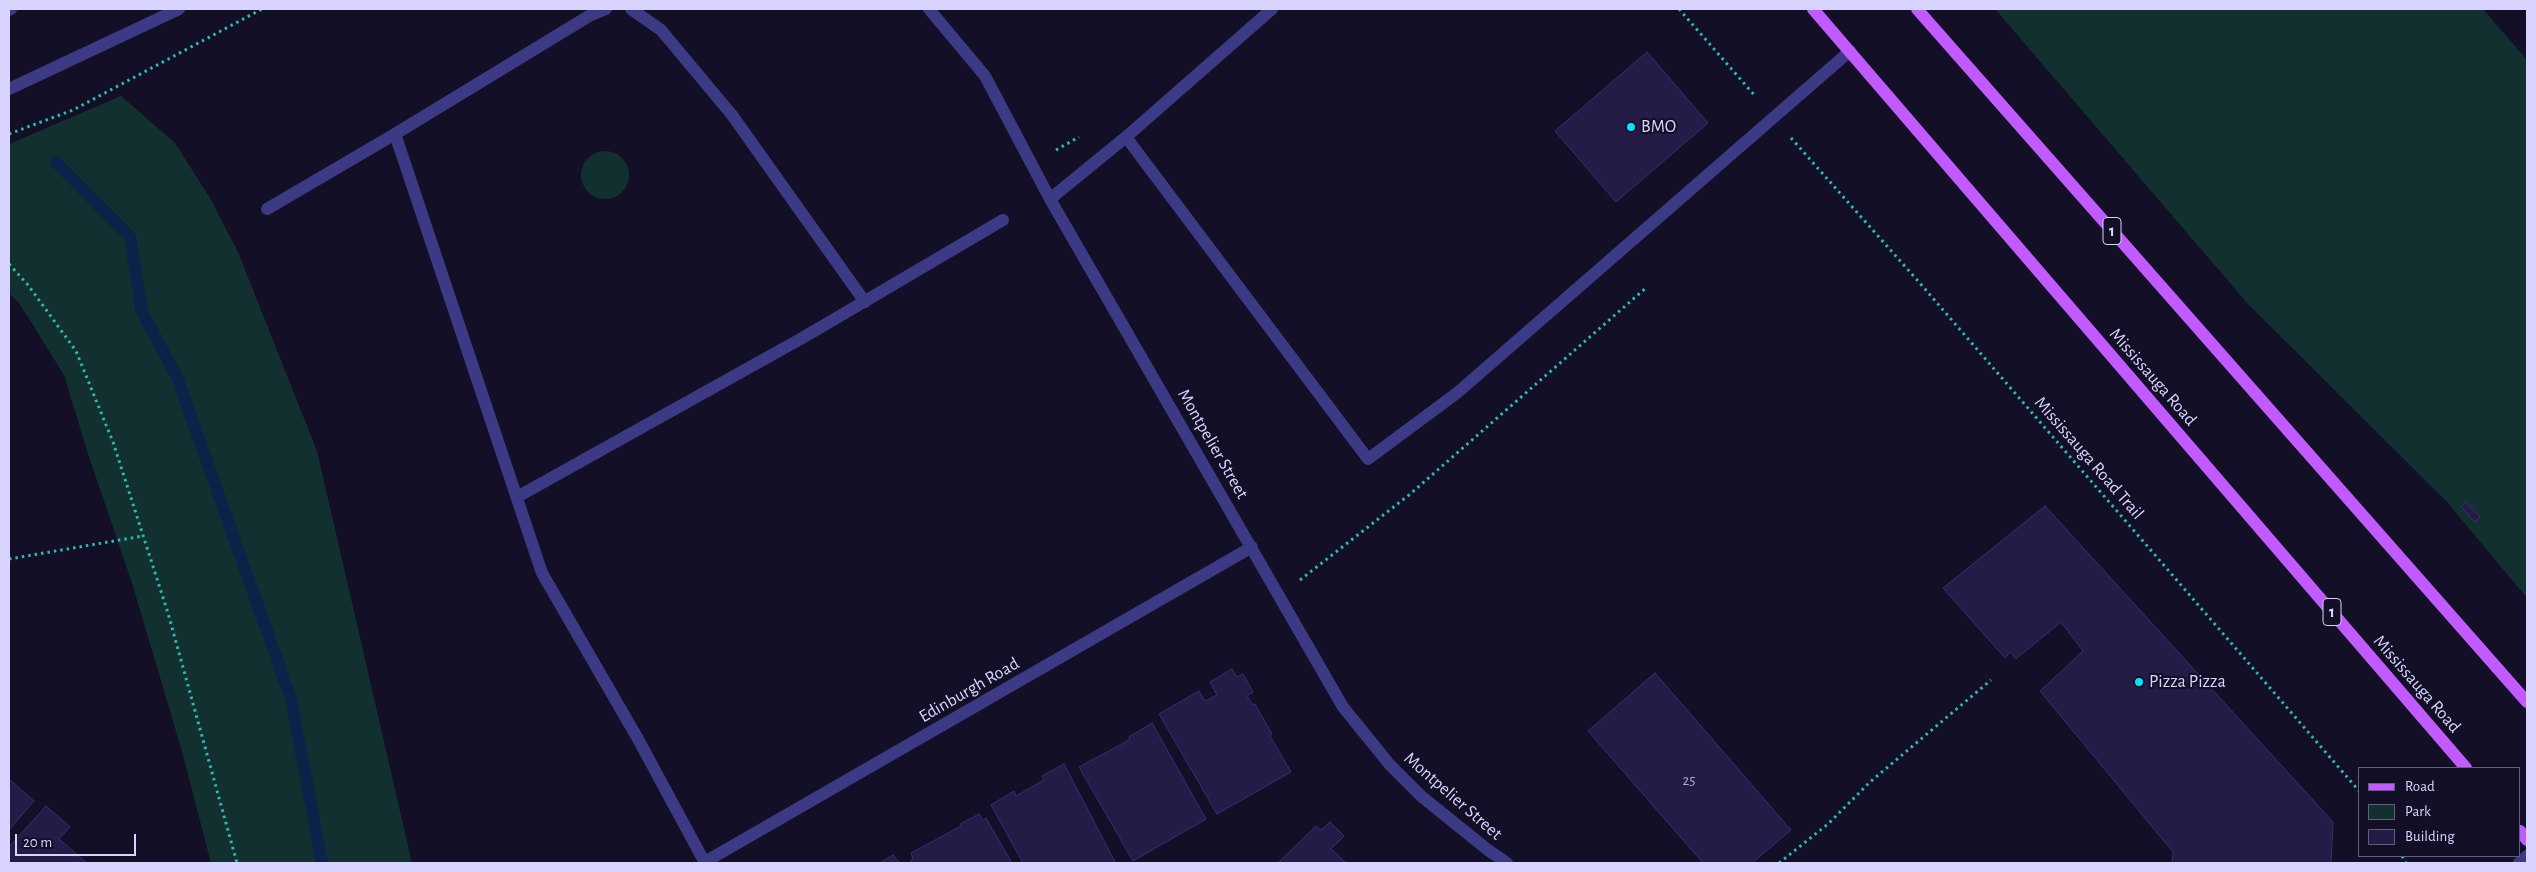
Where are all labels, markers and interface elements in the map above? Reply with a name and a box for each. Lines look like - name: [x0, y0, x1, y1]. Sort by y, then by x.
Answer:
- place label: BMO: [1641, 116, 1676, 138]
- marker: BMO: [1625, 121, 1637, 133]
- road number: 1: [2103, 218, 2121, 245]
- street label: Mississauga Road: [2105, 324, 2201, 430]
- street label: Montpelier Street: [1173, 385, 1253, 503]
- street label: Mississauga Road Trail: [2030, 392, 2148, 524]
- road number: 1: [2323, 598, 2341, 626]
- street label: Mississauga Road: [2369, 631, 2465, 737]
- street label: Edinburgh Road: [915, 653, 1023, 727]
- place label: Pizza Pizza: [2149, 671, 2226, 693]
- marker: Pizza Pizza: [2133, 676, 2145, 688]
- street label: Montpelier Street: [1399, 747, 1507, 845]
- legend: [2358, 767, 2521, 857]
- house number: 25: [1682, 771, 1696, 789]
- text: Road: [2405, 779, 2435, 794]
- text: Park: [2405, 804, 2431, 819]
- scale bar: [18, 824, 139, 856]
- text: Building: [2405, 829, 2455, 844]
- text: 20 m: [23, 835, 52, 850]

